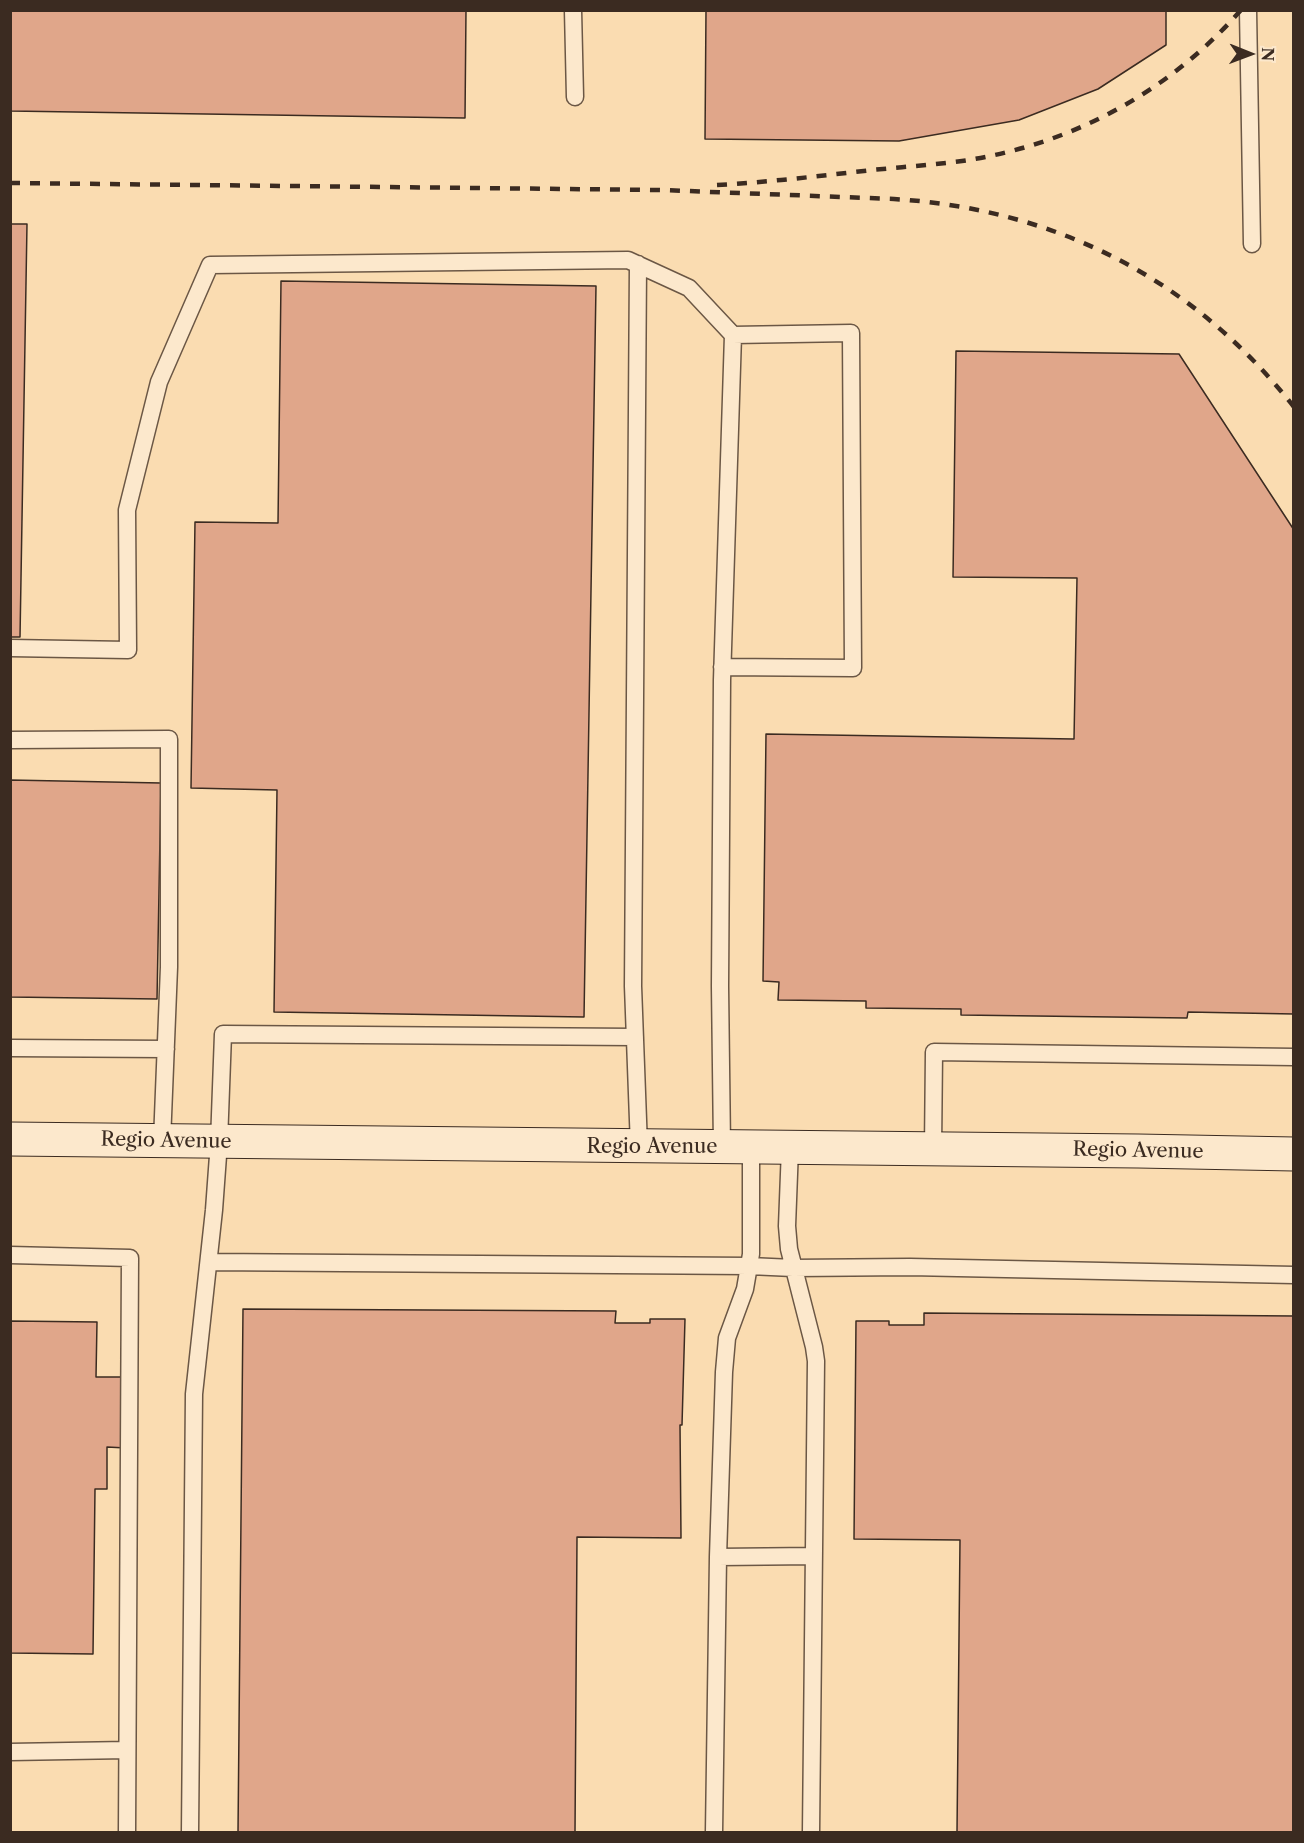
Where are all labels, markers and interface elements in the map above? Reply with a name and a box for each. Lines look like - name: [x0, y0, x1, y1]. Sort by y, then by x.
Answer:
- north arrow: [1220, 24, 1280, 84]
- text: N: [1258, 47, 1278, 61]
- street label: Regio Avenue: [100, 1128, 232, 1154]
- street label: Regio Avenue: [586, 1135, 718, 1159]
- street label: Regio Avenue: [1072, 1138, 1204, 1164]

